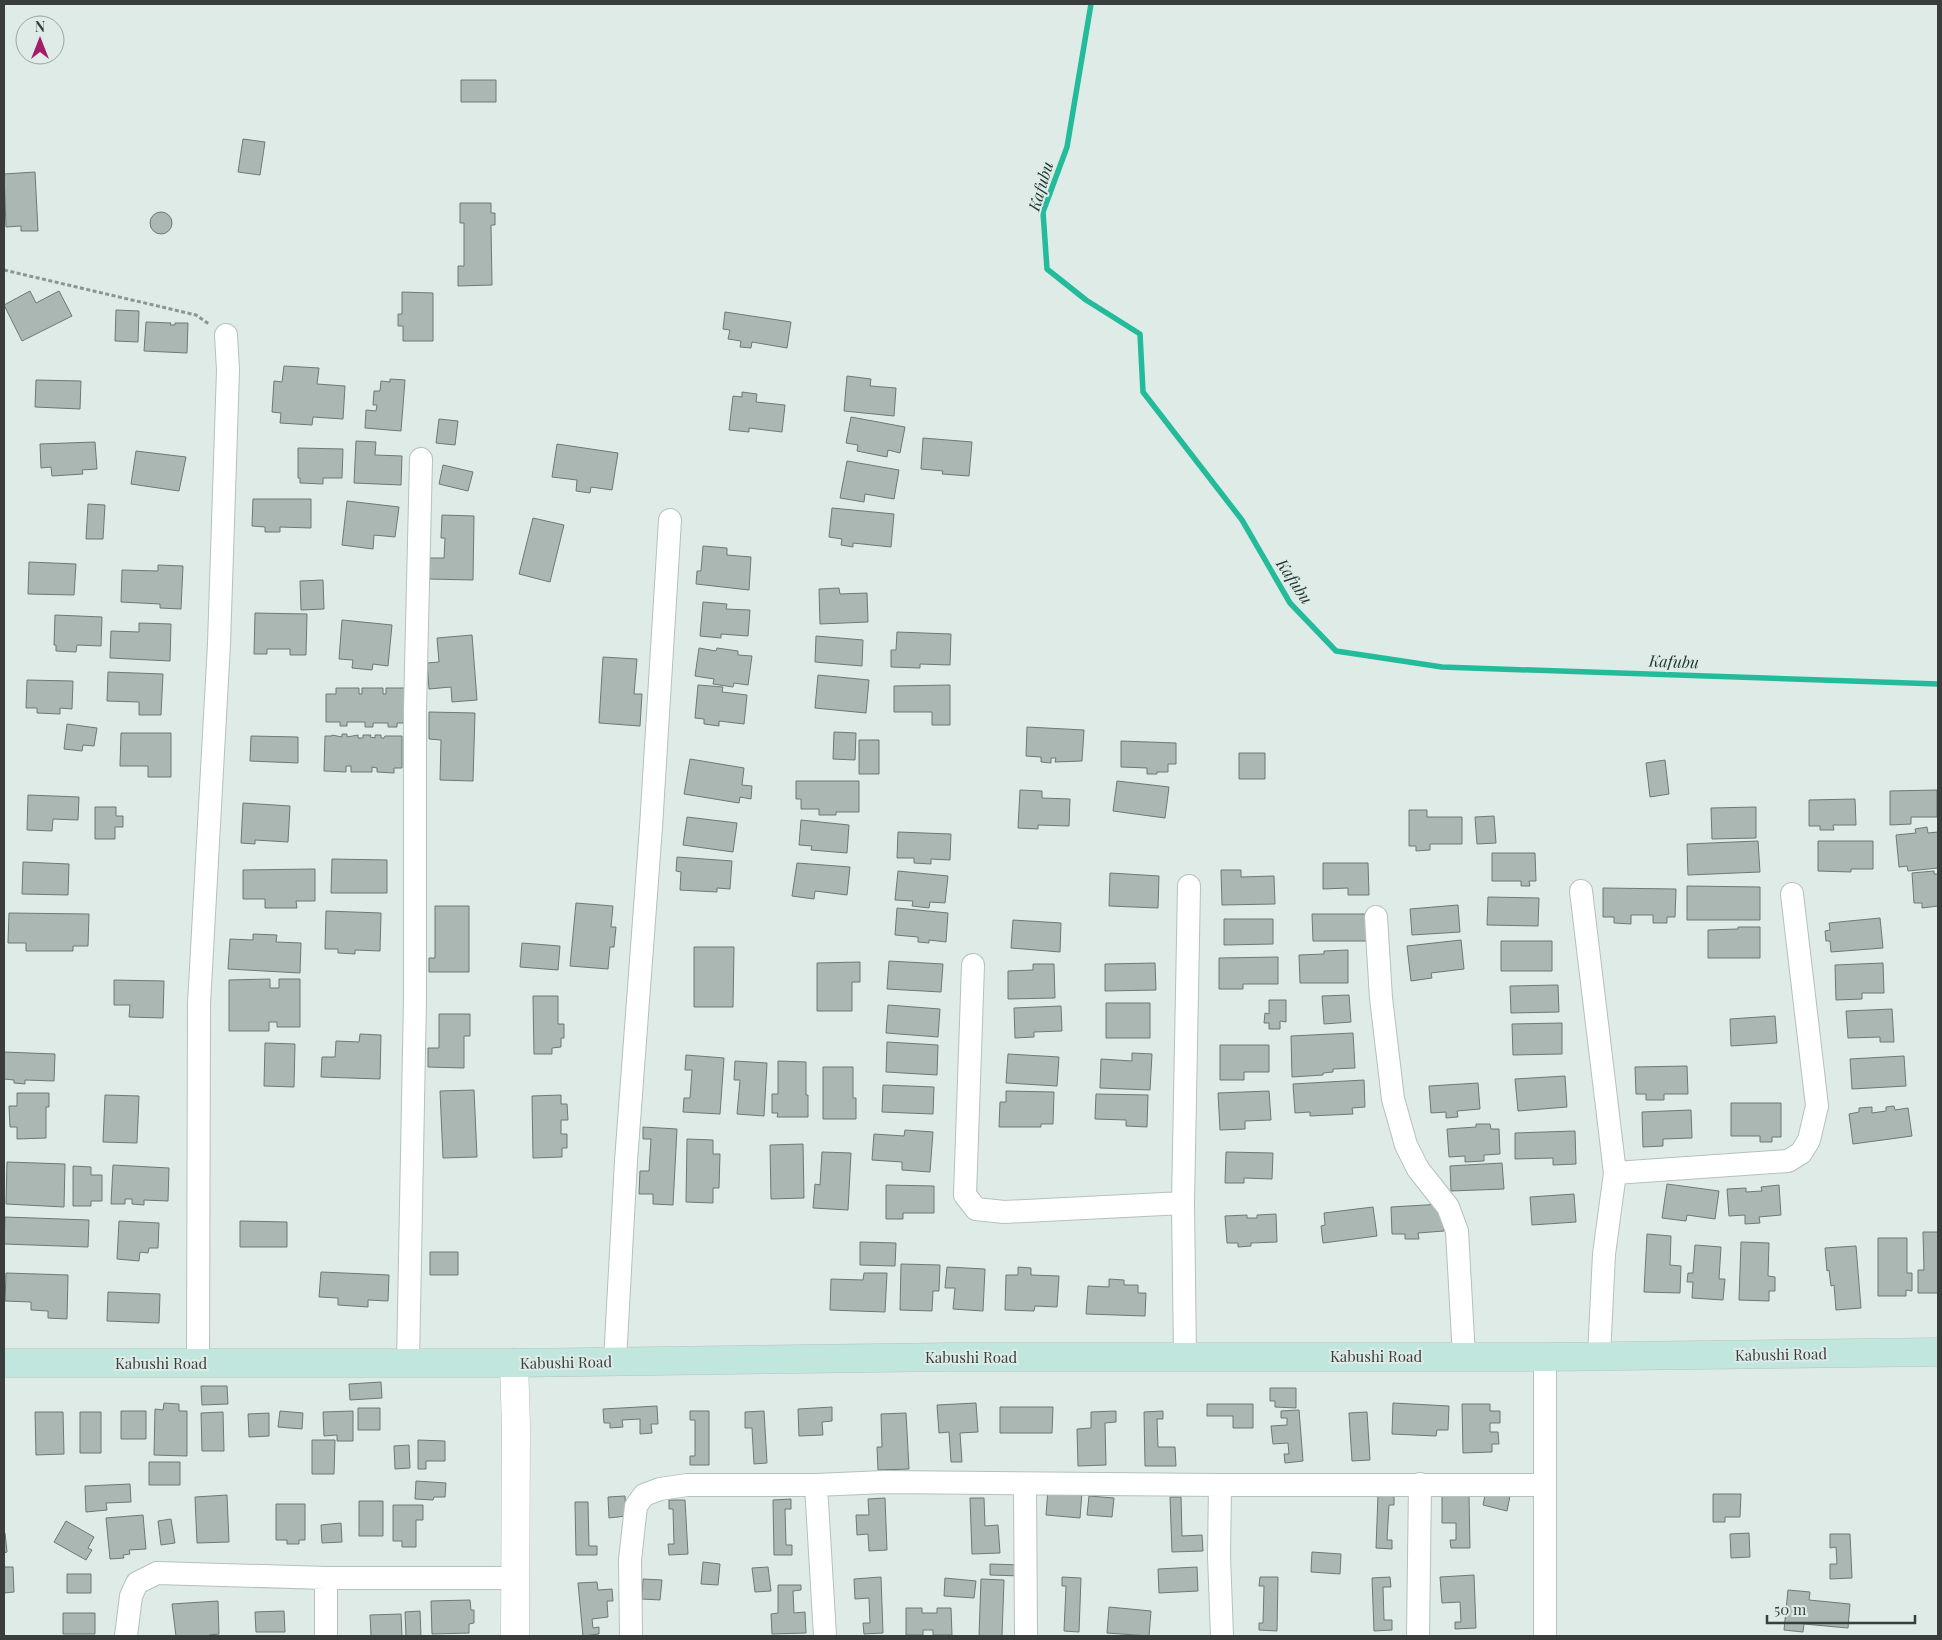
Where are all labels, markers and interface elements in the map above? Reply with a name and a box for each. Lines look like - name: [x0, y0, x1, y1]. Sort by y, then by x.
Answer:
- north arrow: [15, 15, 65, 65]
- text: N: [35, 17, 45, 36]
- water label: Kafubu: [1022, 159, 1057, 214]
- water label: Kafubu: [1272, 553, 1318, 608]
- water label: Kafubu: [1648, 650, 1699, 672]
- street label: Kabushi Road: [1735, 1343, 1828, 1365]
- street label: Kabushi Road: [1330, 1346, 1422, 1366]
- street label: Kabushi Road: [925, 1347, 1017, 1367]
- street label: Kabushi Road: [520, 1351, 613, 1373]
- street label: Kabushi Road: [115, 1353, 207, 1373]
- scale bar: [1767, 1592, 1914, 1624]
- text: 50 m: [1774, 1599, 1807, 1619]

